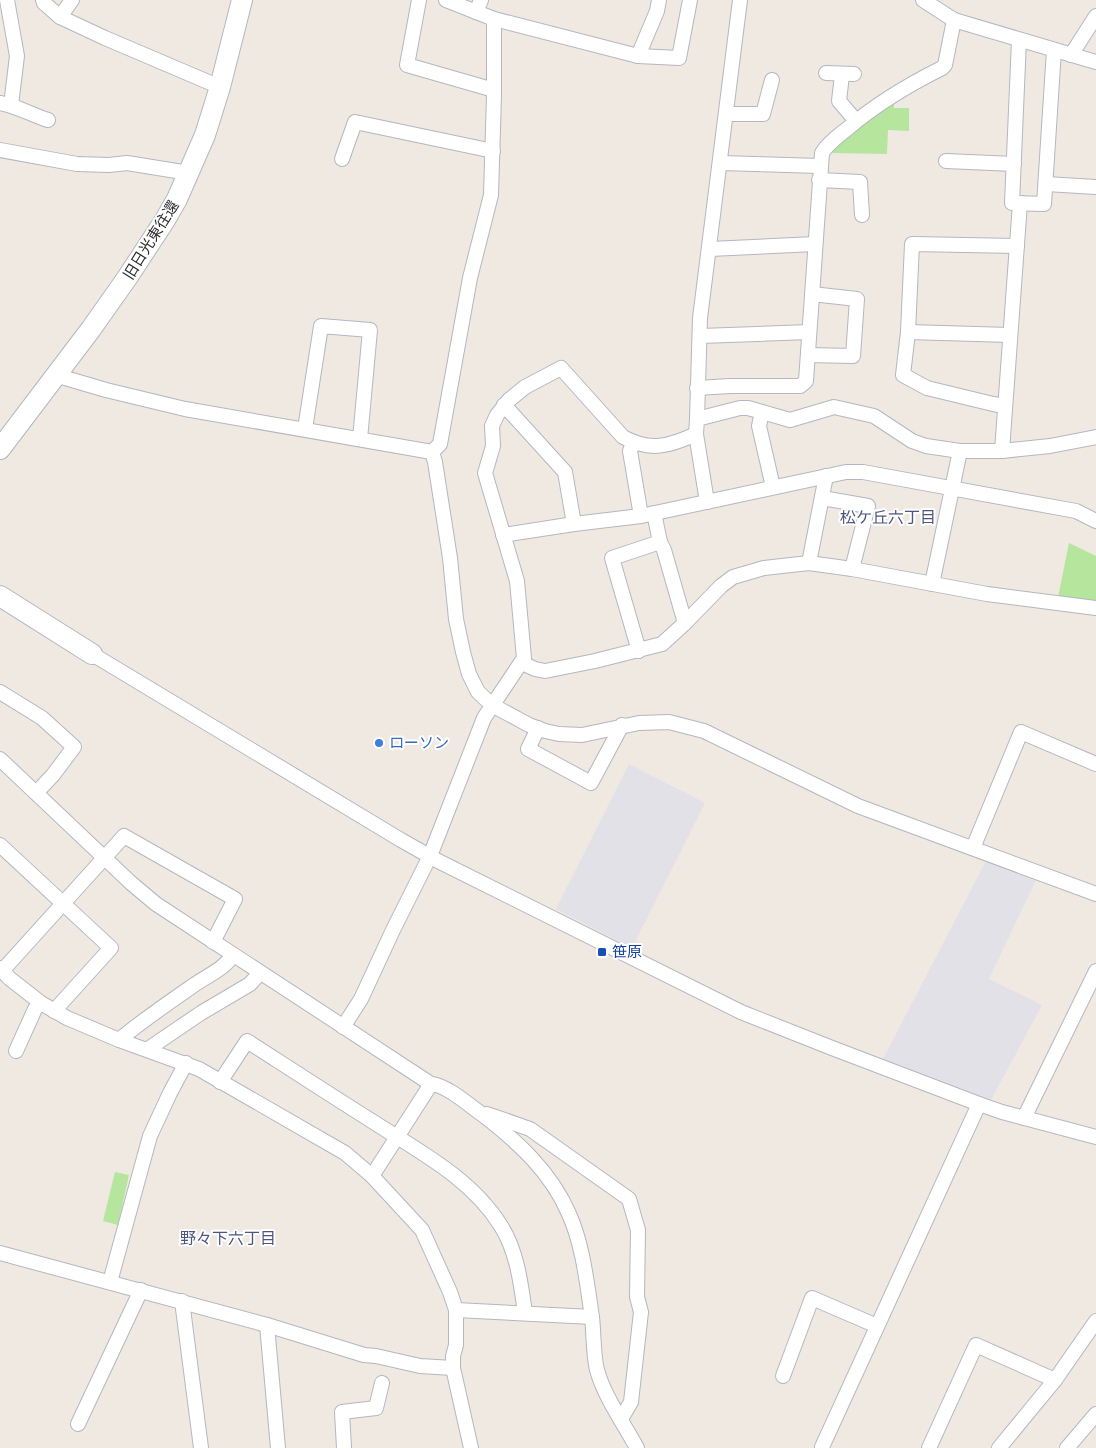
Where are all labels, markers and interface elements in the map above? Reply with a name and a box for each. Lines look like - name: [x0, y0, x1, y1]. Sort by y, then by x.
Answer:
- street label: 旧日光東往還: [120, 197, 182, 283]
- district label: 松ケ丘六丁目: [840, 508, 936, 527]
- place label: ローソン: [389, 734, 449, 752]
- marker: ローソン: [373, 737, 385, 749]
- place label: 笹原: [612, 943, 642, 961]
- marker: 笹原: [596, 946, 608, 958]
- district label: 野々下六丁目: [180, 1229, 276, 1248]

